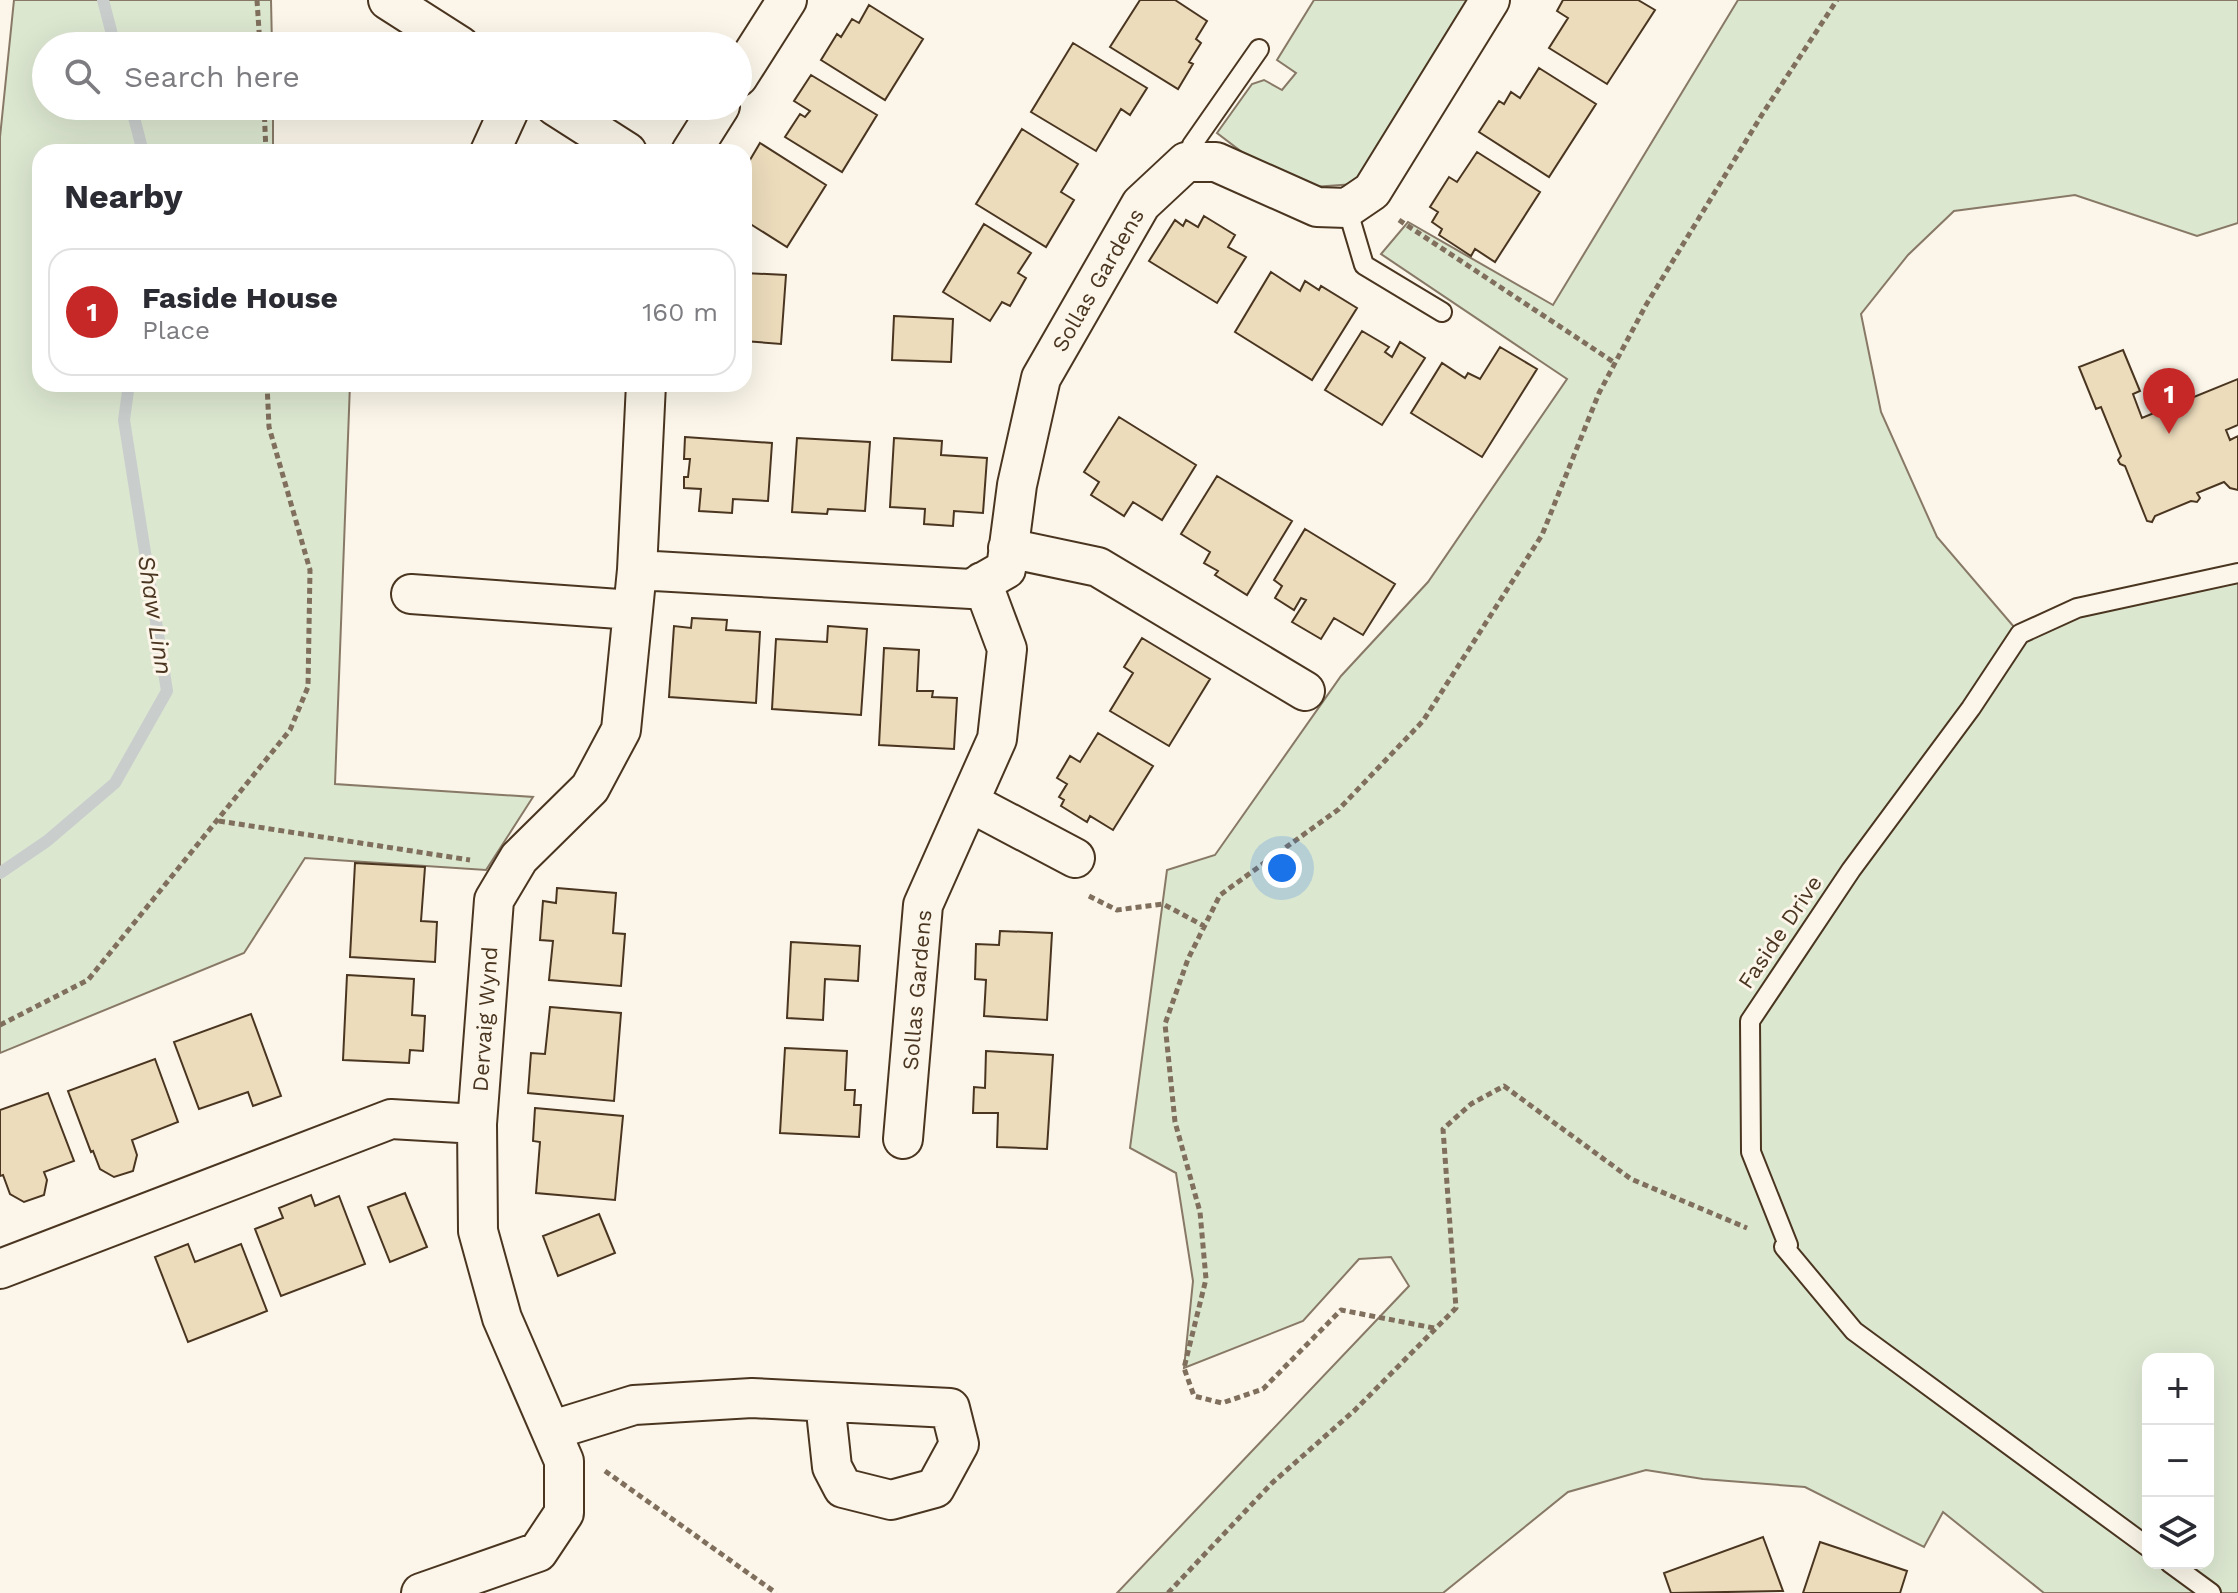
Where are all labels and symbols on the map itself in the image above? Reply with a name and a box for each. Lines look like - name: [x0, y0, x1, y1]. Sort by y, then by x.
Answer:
- street label: Sollas Gardens: [1047, 204, 1149, 356]
- pin: 1: [2143, 368, 2195, 434]
- water label: Shaw Linn: [132, 553, 178, 677]
- your location: [1262, 848, 1302, 888]
- street label: Faside Drive: [1733, 871, 1827, 993]
- street label: Sollas Gardens: [898, 909, 936, 1071]
- street label: Dervaig Wynd: [467, 946, 503, 1092]

